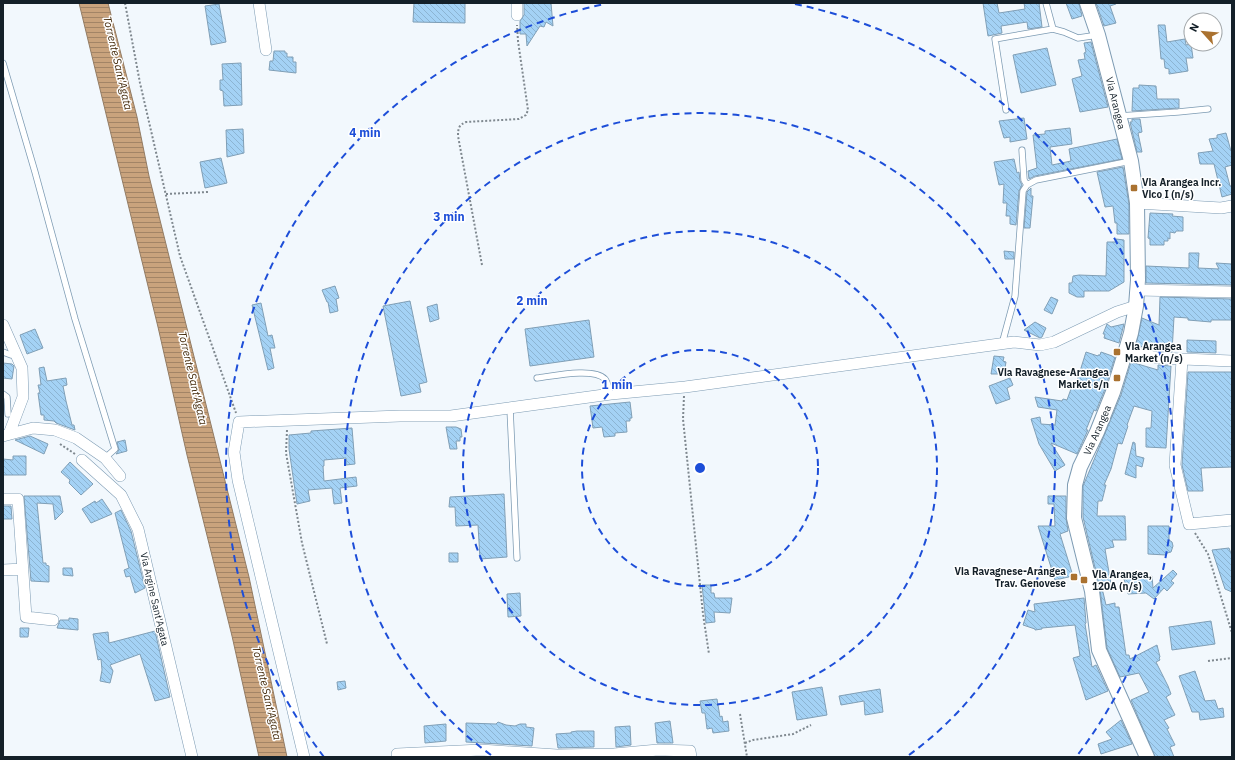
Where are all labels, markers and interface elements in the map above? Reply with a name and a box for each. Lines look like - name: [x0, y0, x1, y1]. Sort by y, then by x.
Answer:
- north arrow: [1183, 12, 1223, 52]
- water label: Torrente Sant'Agata: [100, 15, 136, 111]
- text: N: [1186, 21, 1202, 34]
- street label: Via Arangea: [1103, 76, 1128, 131]
- text: 4 min: [349, 125, 381, 140]
- place label: Via Arangea incr. Vico I (n/s): [1142, 176, 1221, 201]
- marker: Via Arangea incr. Vico I (n/s): [1129, 183, 1139, 193]
- text: 3 min: [433, 209, 465, 224]
- text: 2 min: [516, 293, 548, 308]
- water label: Torrente Sant'Agata: [175, 330, 211, 426]
- place label: Via Arangea Market (n/s): [1125, 340, 1183, 365]
- marker: Via Arangea Market (n/s): [1112, 347, 1122, 357]
- place label: Via Ravagnese-Arangea Market s/n: [997, 366, 1109, 391]
- marker: Via Ravagnese-Arangea Market s/n: [1112, 373, 1122, 383]
- text: 1 min: [601, 377, 633, 392]
- street label: Via Arangea: [1081, 403, 1115, 457]
- centre of rings: [693, 461, 707, 475]
- street label: Via Argine Sant'Agata: [137, 551, 172, 648]
- place label: Via Ravagnese-Arangea Trav. Genovese: [954, 565, 1066, 590]
- place label: Via Arangea, 120A (n/s): [1092, 568, 1152, 593]
- marker: Via Ravagnese-Arangea Trav. Genovese: [1069, 572, 1079, 582]
- marker: Via Arangea, 120A (n/s): [1079, 575, 1089, 585]
- water label: Torrente Sant'Agata: [249, 645, 285, 741]

